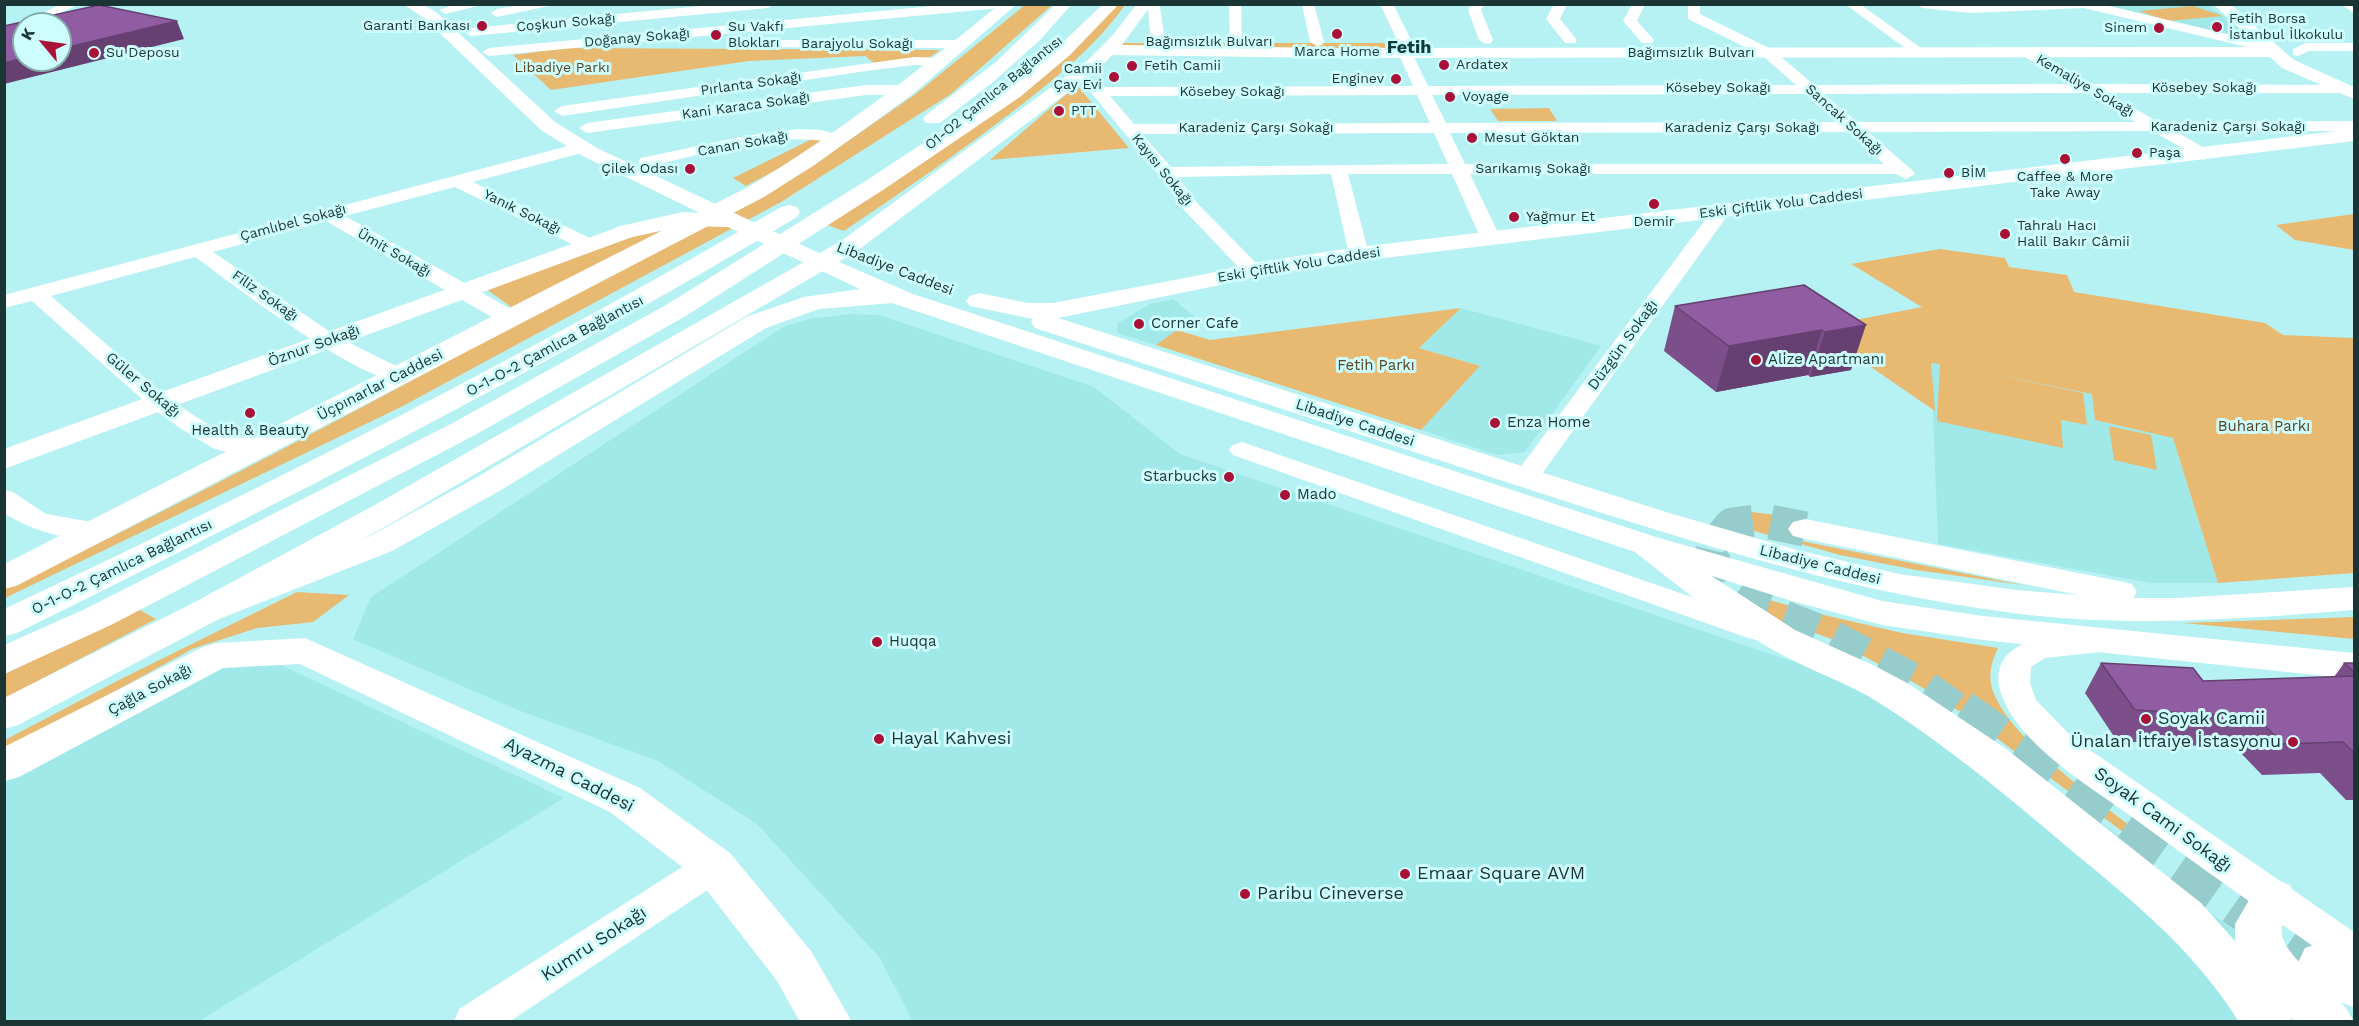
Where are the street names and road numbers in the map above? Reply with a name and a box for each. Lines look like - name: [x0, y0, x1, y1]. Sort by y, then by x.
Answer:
- street label: Coşkun Sokağı: [516, 10, 616, 36]
- street label: Doğanay Sokağı: [583, 25, 691, 51]
- street label: O1-O2 Çamlıca Bağlantısı: [922, 32, 1066, 154]
- street label: Bağımsızlık Bulvarı: [1145, 34, 1273, 50]
- street label: Barajyolu Sokağı: [801, 36, 913, 52]
- street label: Bağımsızlık Bulvarı: [1627, 45, 1755, 61]
- street label: Kemaliye Sokağı: [2033, 51, 2137, 121]
- street label: Pırlanta Sokağı: [700, 69, 802, 99]
- street label: Kösebey Sokağı: [1665, 80, 1771, 96]
- street label: Kösebey Sokağı: [2151, 80, 2257, 96]
- street label: Sancak Sokağı: [1802, 81, 1886, 159]
- street label: Kösebey Sokağı: [1179, 84, 1285, 100]
- street label: Kani Karaca Sokağı: [681, 89, 811, 123]
- street label: Karadeniz Çarşı Sokağı: [2151, 119, 2305, 135]
- street label: Karadeniz Çarşı Sokağı: [1179, 120, 1333, 136]
- street label: Karadeniz Çarşı Sokağı: [1665, 120, 1819, 136]
- street label: Canan Sokağı: [696, 128, 790, 160]
- street label: Kayısı Sokağı: [1128, 131, 1196, 209]
- street label: Sarıkamış Sokağı: [1475, 161, 1591, 177]
- street label: Yanık Sokağı: [481, 186, 563, 238]
- street label: Eski Çiftlik Yolu Caddesi: [1698, 186, 1864, 222]
- street label: Çamlıbel Sokağı: [238, 201, 348, 245]
- street label: Ümit Sokağı: [354, 225, 434, 281]
- street label: Libadiye Caddesi: [834, 238, 956, 300]
- street label: Eski Çiftlik Yolu Caddesi: [1216, 244, 1382, 286]
- street label: Filiz Sokağı: [229, 267, 301, 325]
- street label: O-1-O-2 Çamlıca Bağlantısı: [463, 292, 647, 400]
- street label: Düzgün Sokağı: [1584, 296, 1662, 394]
- street label: Öznur Sokağı: [266, 321, 362, 371]
- street label: Üçpınarlar Caddesi: [314, 346, 446, 424]
- street label: Güler Sokağı: [102, 349, 184, 421]
- street label: Libadiye Caddesi: [1293, 395, 1417, 451]
- street label: O-1-O-2 Çamlıca Bağlantısı: [29, 515, 215, 619]
- street label: Libadiye Caddesi: [1758, 541, 1882, 589]
- street label: Çağla Sokağı: [105, 660, 195, 720]
- street label: Ayazma Caddesi: [500, 733, 638, 817]
- street label: Soyak Cami Sokağı: [2090, 763, 2236, 877]
- street label: Kumru Sokağı: [537, 902, 651, 986]

